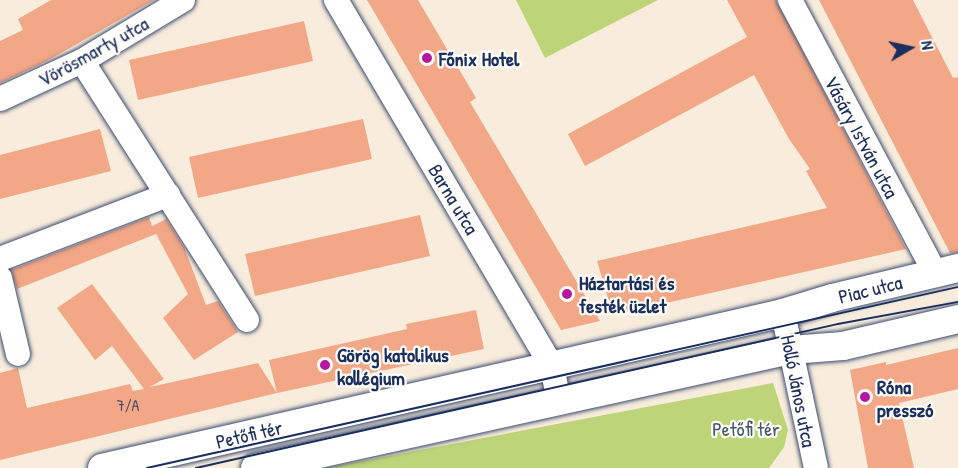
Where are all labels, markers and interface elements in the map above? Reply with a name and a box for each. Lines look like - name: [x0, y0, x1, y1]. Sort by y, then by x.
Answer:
- street label: Vörösmarty utca: [34, 11, 152, 91]
- north arrow: [880, 18, 940, 78]
- text: N: [916, 39, 939, 51]
- place label: Főnix Hotel: [439, 46, 519, 70]
- marker: Főnix Hotel: [420, 51, 434, 65]
- street label: Vásáry István utca: [820, 72, 904, 202]
- street label: Barna utca: [424, 160, 484, 238]
- place label: Háztartási és festék üzlet: [579, 270, 674, 317]
- street label: Piac utca: [836, 270, 904, 308]
- marker: Háztartási és festék üzlet: [560, 287, 574, 301]
- street label: Holló János utca: [776, 333, 822, 449]
- place label: Görög katolikus kollégium: [337, 342, 449, 389]
- marker: Görög katolikus kollégium: [318, 358, 332, 372]
- place label: Róna presszó: [877, 374, 933, 421]
- marker: Róna presszó: [858, 390, 872, 404]
- house number: 7/A: [117, 395, 139, 415]
- street label: Petőfi tér: [213, 415, 285, 453]
- park label: Petőfi tér: [712, 416, 780, 440]

